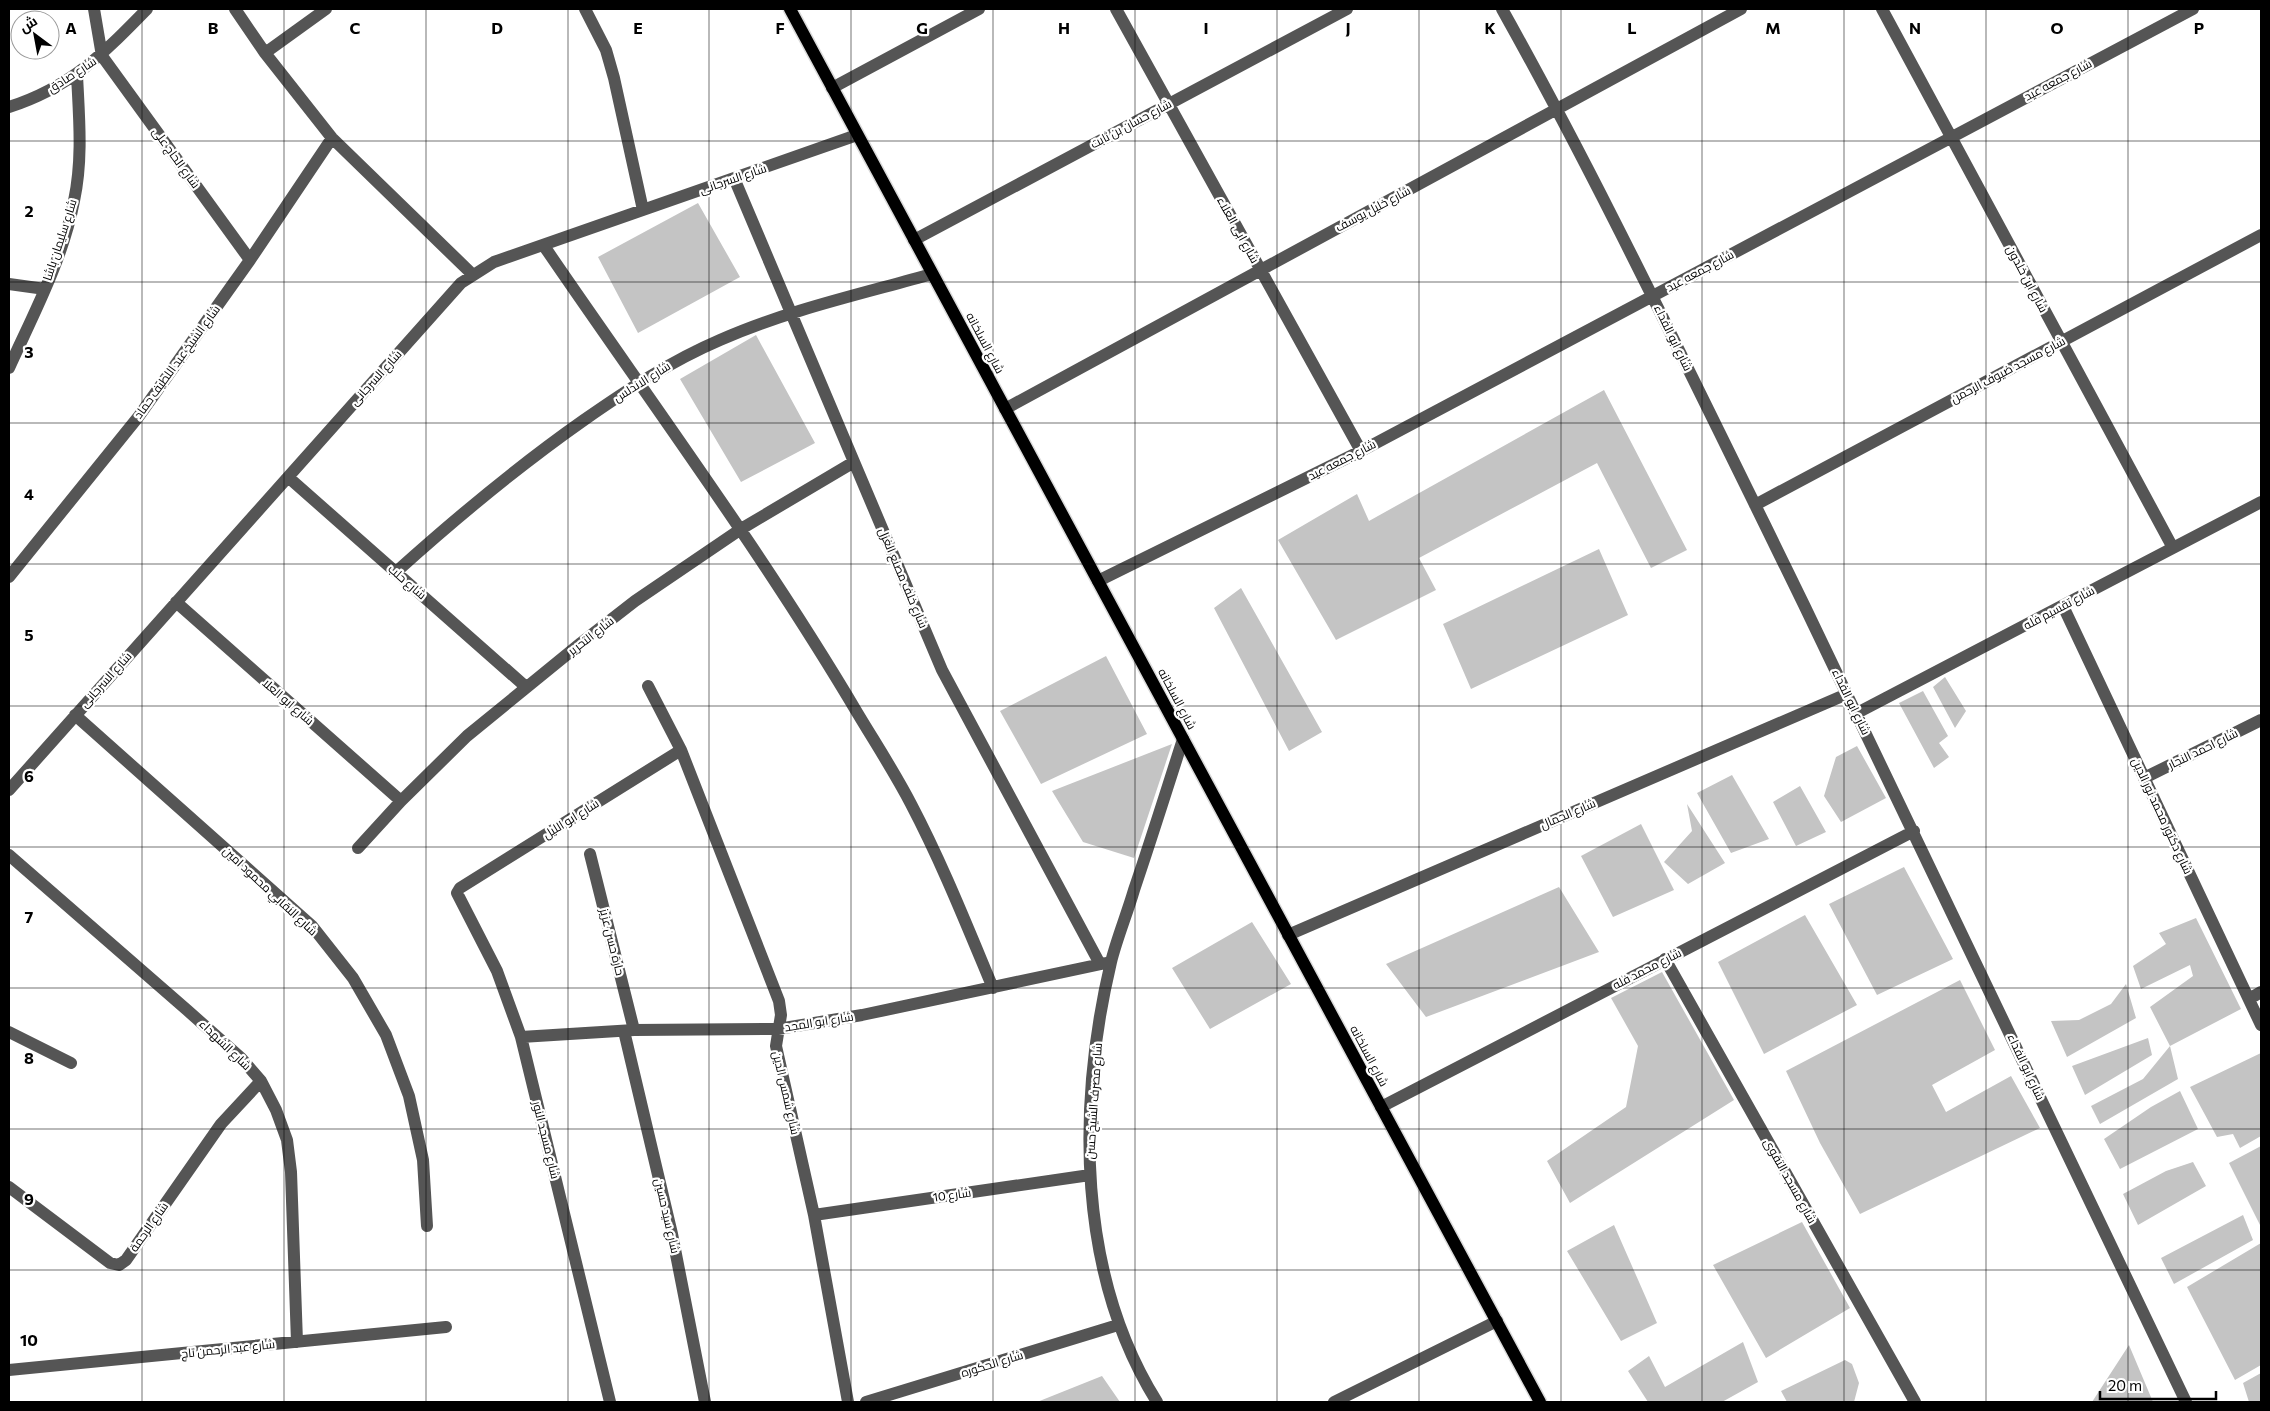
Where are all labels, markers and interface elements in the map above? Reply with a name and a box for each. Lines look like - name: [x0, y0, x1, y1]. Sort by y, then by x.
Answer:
- north arrow: [10, 10, 60, 60]
- text: ش: [16, 12, 41, 36]
- text: A: [65, 18, 77, 37]
- text: B: [208, 18, 219, 37]
- text: C: [350, 18, 361, 37]
- text: D: [491, 18, 503, 37]
- text: E: [633, 18, 643, 37]
- text: F: [775, 18, 785, 37]
- text: G: [916, 18, 928, 37]
- text: H: [1058, 18, 1070, 37]
- text: I: [1203, 18, 1209, 37]
- text: J: [1345, 18, 1351, 37]
- text: K: [1484, 18, 1496, 37]
- text: L: [1627, 18, 1637, 37]
- text: M: [1765, 18, 1781, 37]
- text: N: [1909, 18, 1921, 37]
- text: O: [2050, 18, 2064, 37]
- text: P: [2194, 18, 2204, 37]
- street label: شارع صادق: [45, 53, 100, 97]
- street label: شارع جمعه عيد: [2021, 55, 2095, 104]
- street label: شارع حسان بن ثابت: [1088, 96, 1175, 152]
- street label: شارع الحاج على: [148, 124, 204, 192]
- street label: شارع السرجانى: [697, 160, 769, 198]
- street label: شارع خليل يوسف: [1333, 182, 1413, 236]
- street label: شارع ابى العلاء: [1213, 194, 1263, 266]
- street label: شارع سليمان باشا: [39, 197, 81, 283]
- text: 2: [24, 201, 34, 220]
- street label: شارع ابن خلدون: [2003, 243, 2051, 315]
- street label: شارع جمعه عيد: [1663, 246, 1737, 295]
- street label: شارع الشيخ عبد اللطيف حماد: [130, 302, 224, 422]
- street label: شارع ابو الفداء: [1650, 302, 1696, 374]
- street label: شارع السلخانه: [962, 310, 1008, 376]
- street label: شارع مسجد ضيوف الرحمن: [1948, 333, 2068, 407]
- text: 3: [24, 342, 34, 361]
- street label: شارع السرجانى: [347, 347, 405, 409]
- street label: شارع الاندلس: [610, 358, 674, 406]
- street label: شارع جمعه عيد: [1305, 436, 1379, 484]
- text: 4: [24, 484, 34, 503]
- street label: شارع خلف مصنع الغزل: [875, 525, 931, 631]
- street label: شارع حلب: [385, 561, 430, 603]
- street label: شارع تقسيم فله: [2021, 583, 2097, 633]
- street label: شارع التحرير: [564, 613, 617, 660]
- text: 5: [24, 625, 34, 644]
- street label: شارع السرجانى: [77, 649, 135, 711]
- street label: شارع السلخانه: [1154, 666, 1200, 732]
- street label: شارع ابو الفداء: [1828, 666, 1874, 738]
- street label: شارع ابو العلا: [259, 675, 317, 729]
- street label: شارع احمد النجار: [2164, 725, 2241, 773]
- street label: شارع دكتور محمد نور الدين: [2128, 755, 2196, 877]
- text: 6: [24, 766, 34, 785]
- street label: شارع ابو الليل: [540, 795, 602, 843]
- street label: شارع الجمال: [1538, 795, 1598, 833]
- street label: شارع النقابي محمود امين: [218, 843, 321, 941]
- street label: حارة حسن عزيز: [597, 906, 628, 977]
- text: 7: [25, 907, 34, 926]
- street label: شارع محمد فله: [1610, 945, 1684, 993]
- street label: شارع ابو المجد: [783, 1009, 855, 1035]
- street label: شارع الشهداء: [196, 1016, 255, 1074]
- street label: شارع السلخانه: [1346, 1023, 1392, 1089]
- street label: شارع ابو الفداء: [2004, 1031, 2048, 1103]
- street label: شارع مصرف الشيخ حسن: [1082, 1042, 1106, 1160]
- text: 8: [24, 1048, 34, 1067]
- street label: شارع شمس الدين: [769, 1050, 803, 1136]
- street label: شارع مسجد النور: [528, 1098, 563, 1181]
- street label: شارع مسجد التقوى: [1760, 1136, 1820, 1226]
- street label: شارع سيد حسين: [651, 1177, 683, 1255]
- street label: شارع 10: [932, 1184, 972, 1206]
- text: 9: [24, 1189, 34, 1208]
- street label: شارع الرحمة: [126, 1199, 172, 1255]
- text: 10: [20, 1330, 38, 1349]
- street label: شارع عبد الرحمن تاج: [180, 1336, 276, 1362]
- street label: شارع الحكوره: [959, 1347, 1025, 1381]
- scale bar: [2100, 1368, 2216, 1400]
- text: 20 m: [2108, 1376, 2142, 1394]

